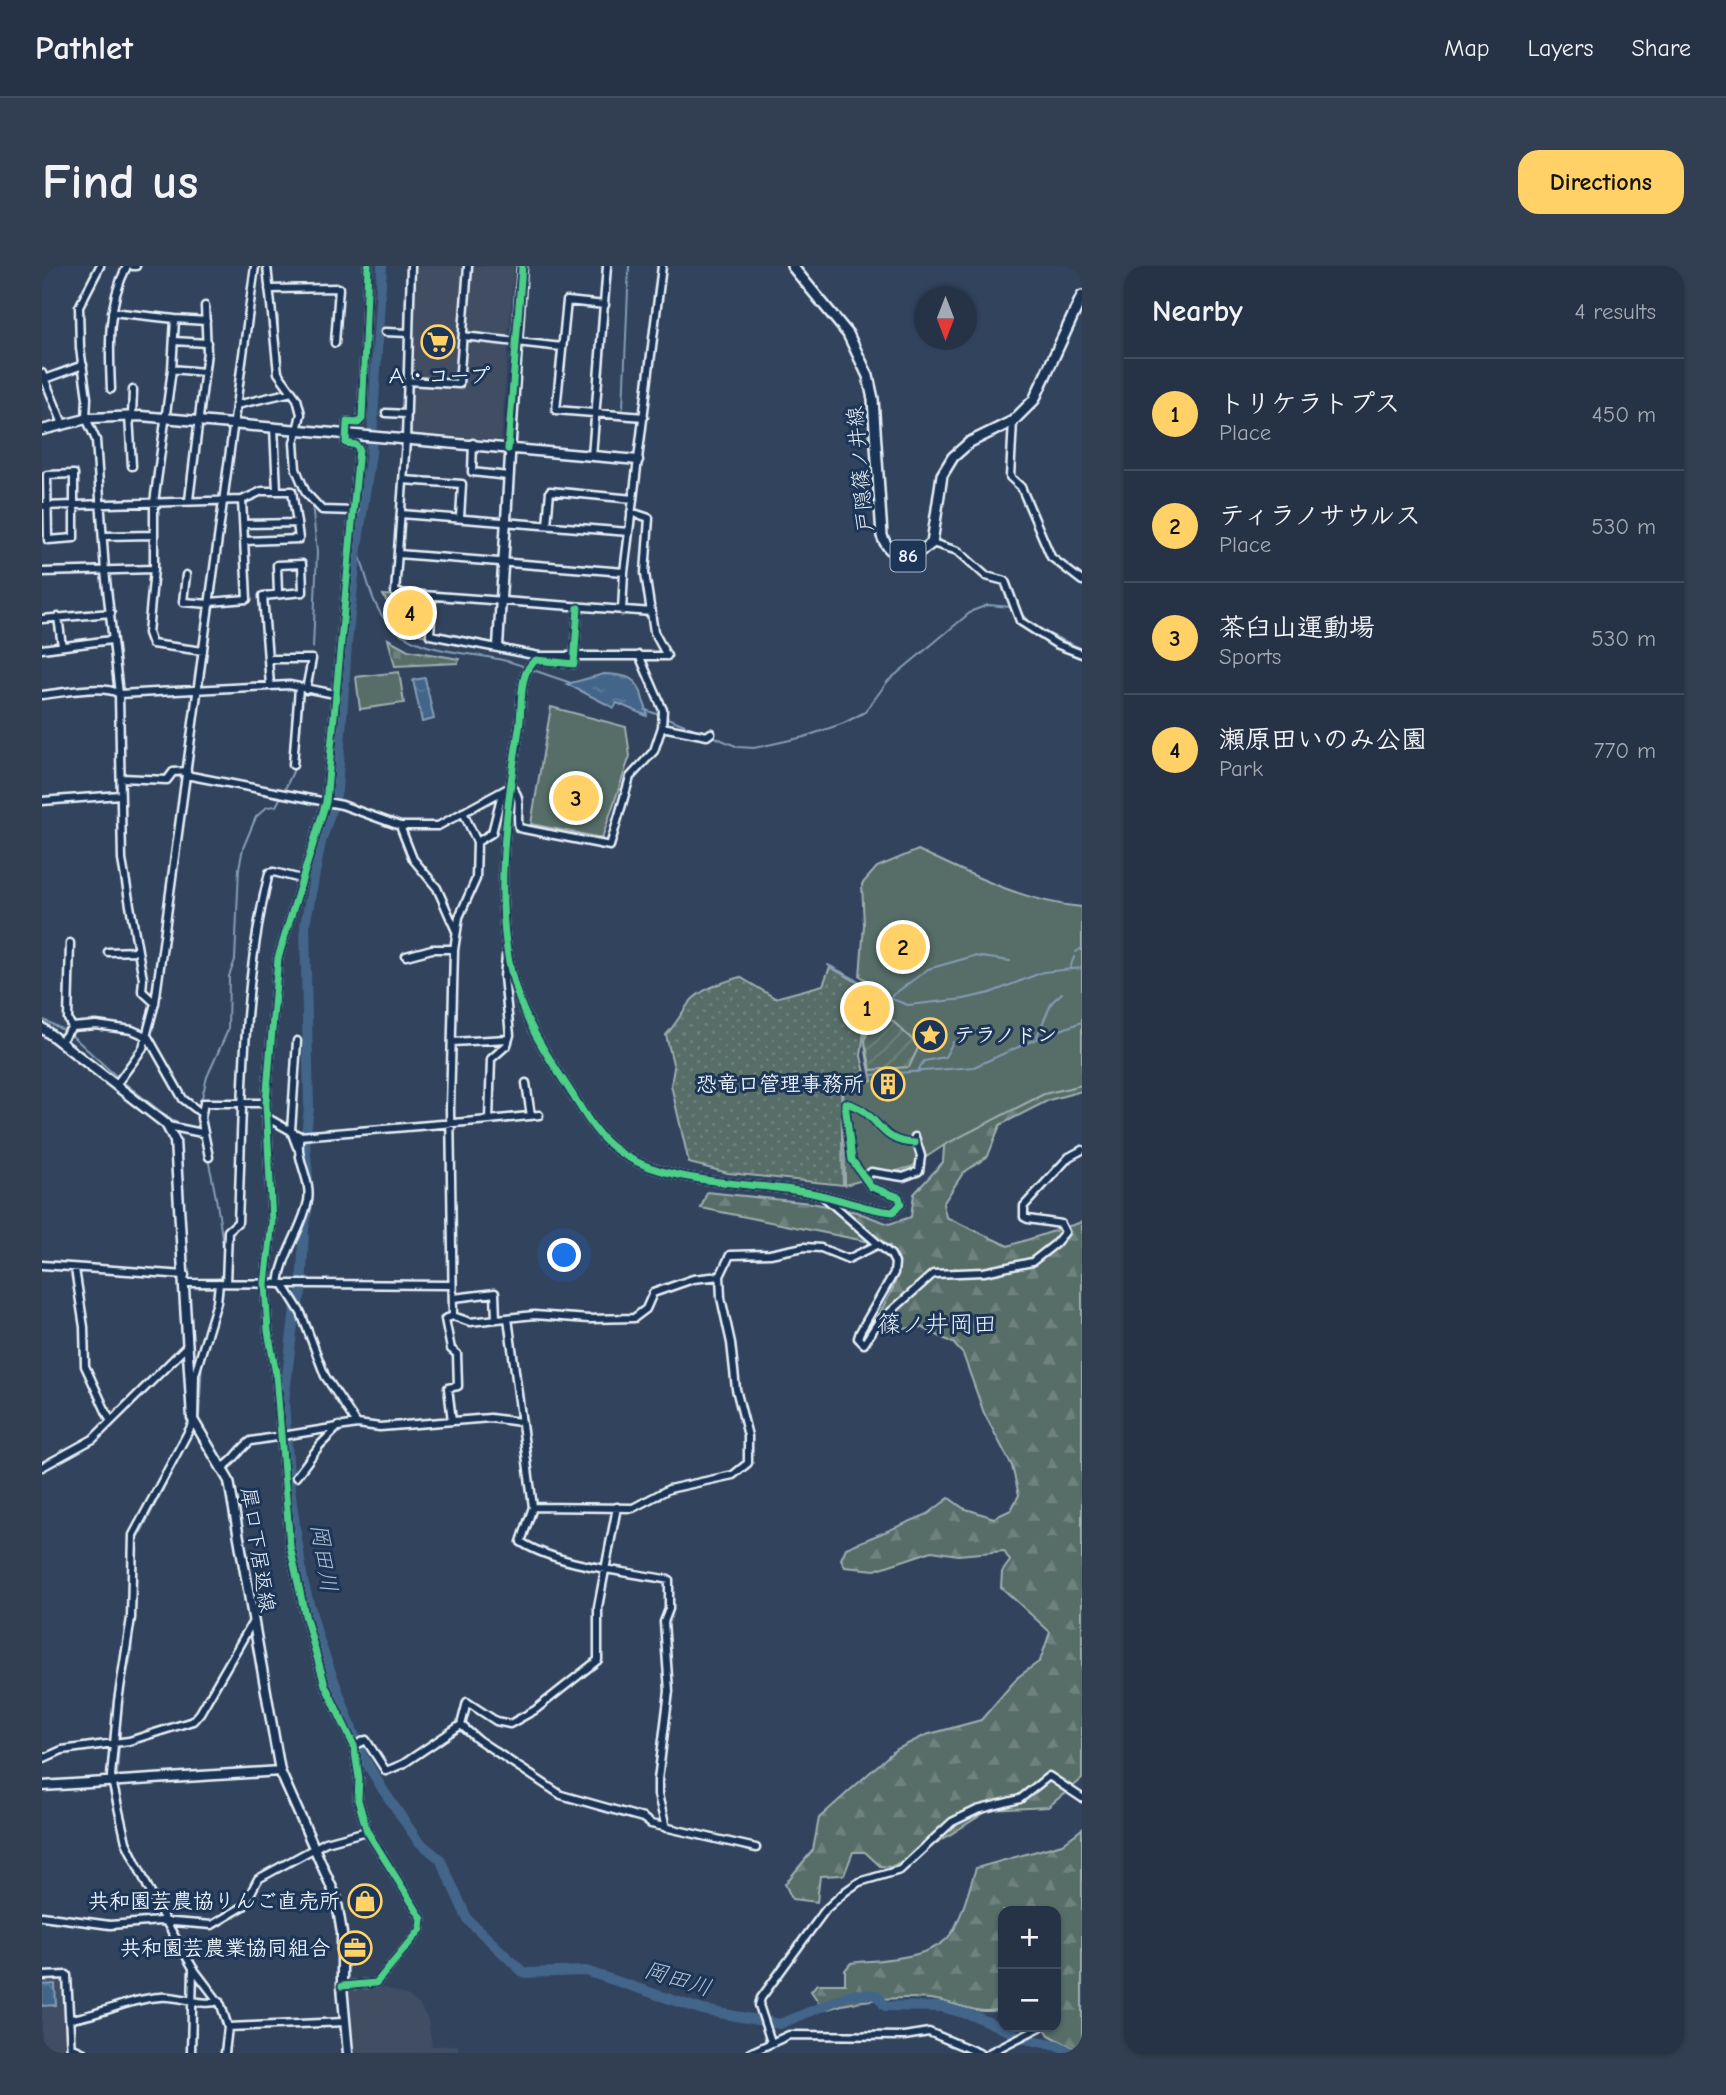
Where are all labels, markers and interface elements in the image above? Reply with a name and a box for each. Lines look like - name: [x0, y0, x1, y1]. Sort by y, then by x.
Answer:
- text: Pathlet: [35, 29, 133, 67]
- text: Map: [1444, 34, 1490, 62]
- text: Layers: [1528, 34, 1593, 62]
- text: Share: [1631, 34, 1691, 62]
- button: Directions: [1518, 150, 1684, 214]
- text: Find us: [42, 154, 198, 210]
- north arrow: [914, 287, 977, 350]
- text: Nearby: [1152, 294, 1243, 329]
- text: 4 results: [1574, 298, 1656, 325]
- supermarket icon: Ａ・コープ: [419, 323, 457, 361]
- place label: Ａ・コープ: [386, 364, 490, 388]
- text: トリケラトプス: [1219, 389, 1400, 419]
- text: 1: [1170, 401, 1180, 428]
- text: 450 m: [1592, 401, 1656, 428]
- street label: 戸隠篠ノ井線: [843, 405, 877, 533]
- text: Place: [1219, 419, 1271, 446]
- text: ティラノサウルス: [1219, 501, 1421, 531]
- text: 2: [1169, 513, 1181, 540]
- text: 530 m: [1591, 513, 1656, 540]
- text: Place: [1219, 531, 1271, 558]
- road number: 86: [890, 540, 926, 572]
- pin: 4: [387, 587, 433, 639]
- text: 茶臼山運動場: [1219, 613, 1375, 643]
- text: 3: [1169, 625, 1181, 652]
- text: 530 m: [1591, 625, 1656, 652]
- text: Sports: [1219, 643, 1281, 670]
- text: 瀬原田いのみ公園: [1219, 725, 1427, 755]
- text: 4: [1170, 737, 1180, 764]
- text: 770 m: [1594, 737, 1656, 764]
- text: Park: [1219, 755, 1263, 782]
- pin: 3: [553, 772, 599, 824]
- pin: 2: [880, 921, 926, 973]
- pin: 1: [844, 982, 890, 1034]
- place icon: テラノドン: [911, 1016, 949, 1054]
- place label: テラノドン: [954, 1023, 1057, 1047]
- building icon: 恐竜口管理事務所: [869, 1065, 907, 1103]
- place label: 恐竜口管理事務所: [696, 1072, 864, 1096]
- your location: [547, 1238, 581, 1272]
- district label: 篠ノ井岡田: [877, 1310, 997, 1338]
- street label: 犀口下居返線: [236, 1486, 280, 1614]
- water label: 岡田川: [305, 1522, 343, 1594]
- shop icon: 共和園芸農協りんご直売所: [346, 1882, 384, 1920]
- place label: 共和園芸農協りんご直売所: [88, 1889, 340, 1913]
- map controls: [998, 1906, 1061, 2032]
- button: +: [998, 1906, 1061, 1969]
- office icon: 共和園芸農業協同組合: [336, 1929, 374, 1967]
- place label: 共和園芸農業協同組合: [120, 1936, 330, 1960]
- water label: 岡田川: [641, 1956, 715, 2002]
- button: −: [998, 1969, 1061, 2032]

